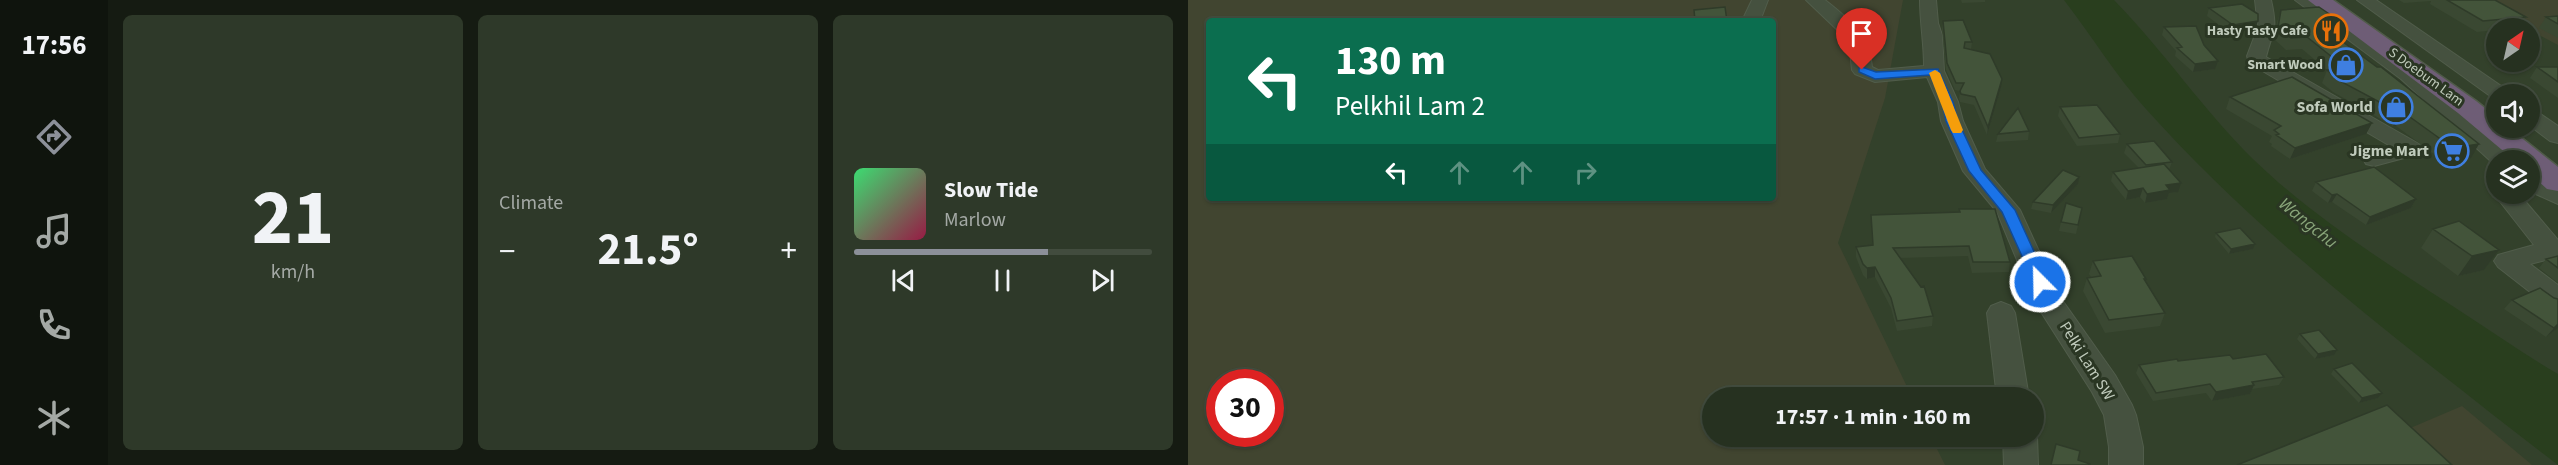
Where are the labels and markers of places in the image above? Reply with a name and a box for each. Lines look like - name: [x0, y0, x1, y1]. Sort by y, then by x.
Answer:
- pin: [1836, 8, 1887, 70]
- restaurant icon: Hasty Tasty Cafe: [2313, 13, 2349, 49]
- place label: Hasty Tasty Cafe: [2207, 21, 2308, 41]
- shop icon: Smart Wood: [2328, 47, 2364, 83]
- place label: Smart Wood: [2247, 55, 2323, 75]
- shop icon: Sofa World: [2378, 89, 2414, 125]
- place label: Sofa World: [2297, 96, 2373, 118]
- supermarket icon: Jigme Mart: [2434, 133, 2470, 169]
- place label: Jigme Mart: [2350, 140, 2429, 162]

